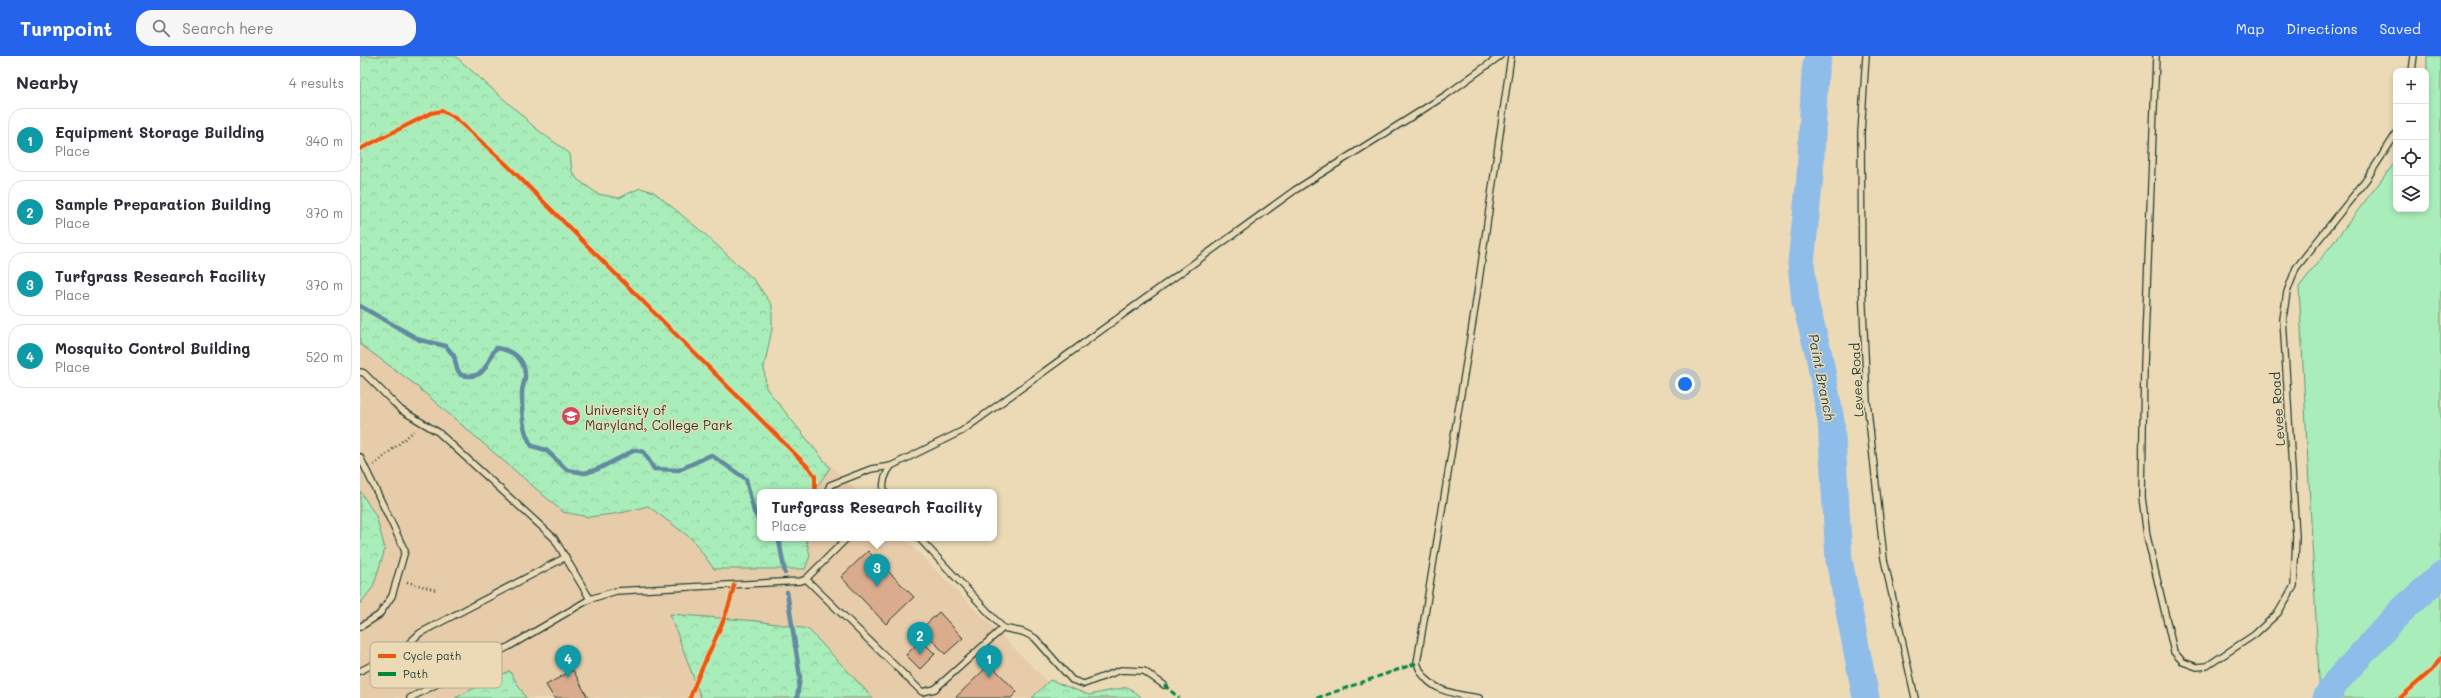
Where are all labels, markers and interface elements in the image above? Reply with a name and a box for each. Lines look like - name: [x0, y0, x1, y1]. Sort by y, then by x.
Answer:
- search box: [136, 10, 416, 46]
- text: Turnpoint: [20, 16, 112, 41]
- icon: search: [150, 17, 172, 39]
- text: Search here: [182, 18, 273, 38]
- text: Map: [2236, 19, 2264, 38]
- text: Directions: [2286, 19, 2357, 38]
- text: Saved: [2379, 19, 2421, 38]
- map controls: [2393, 68, 2429, 212]
- button: +: [2393, 68, 2429, 104]
- text: Nearby: [16, 71, 78, 93]
- text: 4 results: [289, 74, 344, 91]
- button: −: [2393, 104, 2429, 140]
- text: Equipment Storage Building: [55, 122, 264, 142]
- text: 1: [27, 132, 33, 149]
- text: 340 m: [305, 132, 343, 149]
- button: locate: [2393, 140, 2429, 176]
- text: Place: [55, 142, 90, 159]
- button: layers: [2393, 176, 2429, 212]
- text: Sample Preparation Building: [55, 194, 271, 214]
- text: 2: [26, 204, 34, 221]
- text: 370 m: [306, 204, 343, 221]
- text: Place: [55, 214, 90, 231]
- text: Turfgrass Research Facility: [55, 266, 266, 286]
- text: 3: [26, 276, 34, 293]
- text: 370 m: [306, 276, 343, 293]
- text: Place: [55, 286, 90, 303]
- water label: Paint Branch: [1804, 332, 1840, 422]
- text: Mosquito Control Building: [55, 338, 250, 358]
- street label: Levee Road: [1846, 342, 1866, 418]
- text: 4: [26, 348, 34, 365]
- text: 520 m: [306, 348, 343, 365]
- text: Place: [55, 358, 90, 375]
- street label: Levee Road: [2266, 371, 2288, 447]
- your location: [1675, 374, 1695, 394]
- place label: University of Maryland, College Park: [585, 401, 733, 433]
- school or university icon: University of Maryland, College Park: [560, 405, 582, 427]
- popup: [757, 489, 997, 541]
- text: Turfgrass Research Facility: [772, 497, 982, 517]
- text: Place: [772, 517, 807, 534]
- pin: 3: [864, 554, 890, 587]
- pin: 2: [907, 622, 933, 655]
- legend: [370, 642, 502, 688]
- pin: 4: [555, 645, 581, 678]
- pin: 1: [976, 645, 1002, 678]
- text: Cycle path: [403, 648, 461, 663]
- text: Path: [403, 666, 428, 681]

